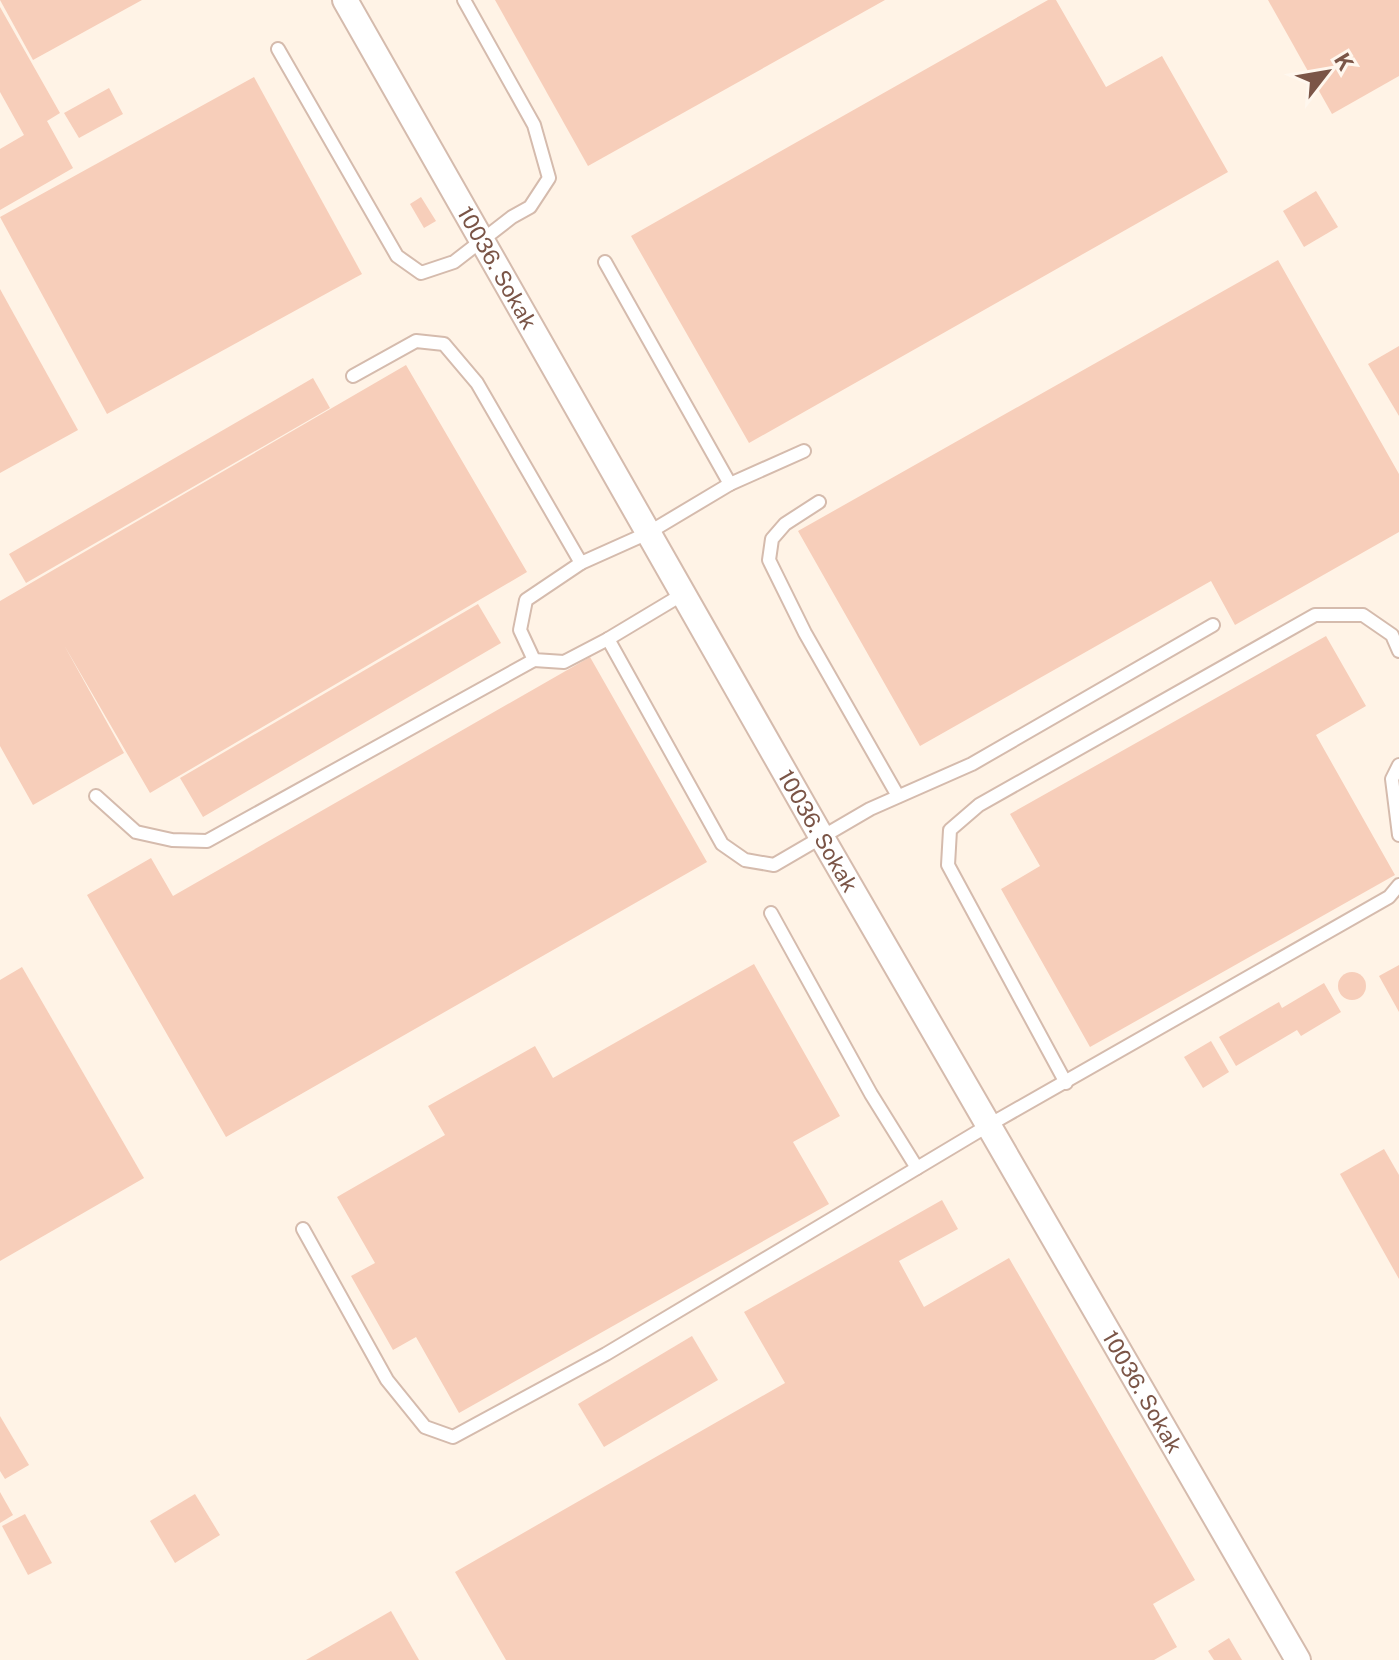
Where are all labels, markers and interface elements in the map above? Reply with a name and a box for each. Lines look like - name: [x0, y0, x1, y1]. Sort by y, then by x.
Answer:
- north arrow: [1287, 32, 1367, 112]
- text: K: [1329, 48, 1359, 75]
- street label: 10036. Sokak: [452, 202, 543, 334]
- street label: 10036. Sokak: [773, 765, 864, 897]
- street label: 10036. Sokak: [1097, 1326, 1188, 1457]

